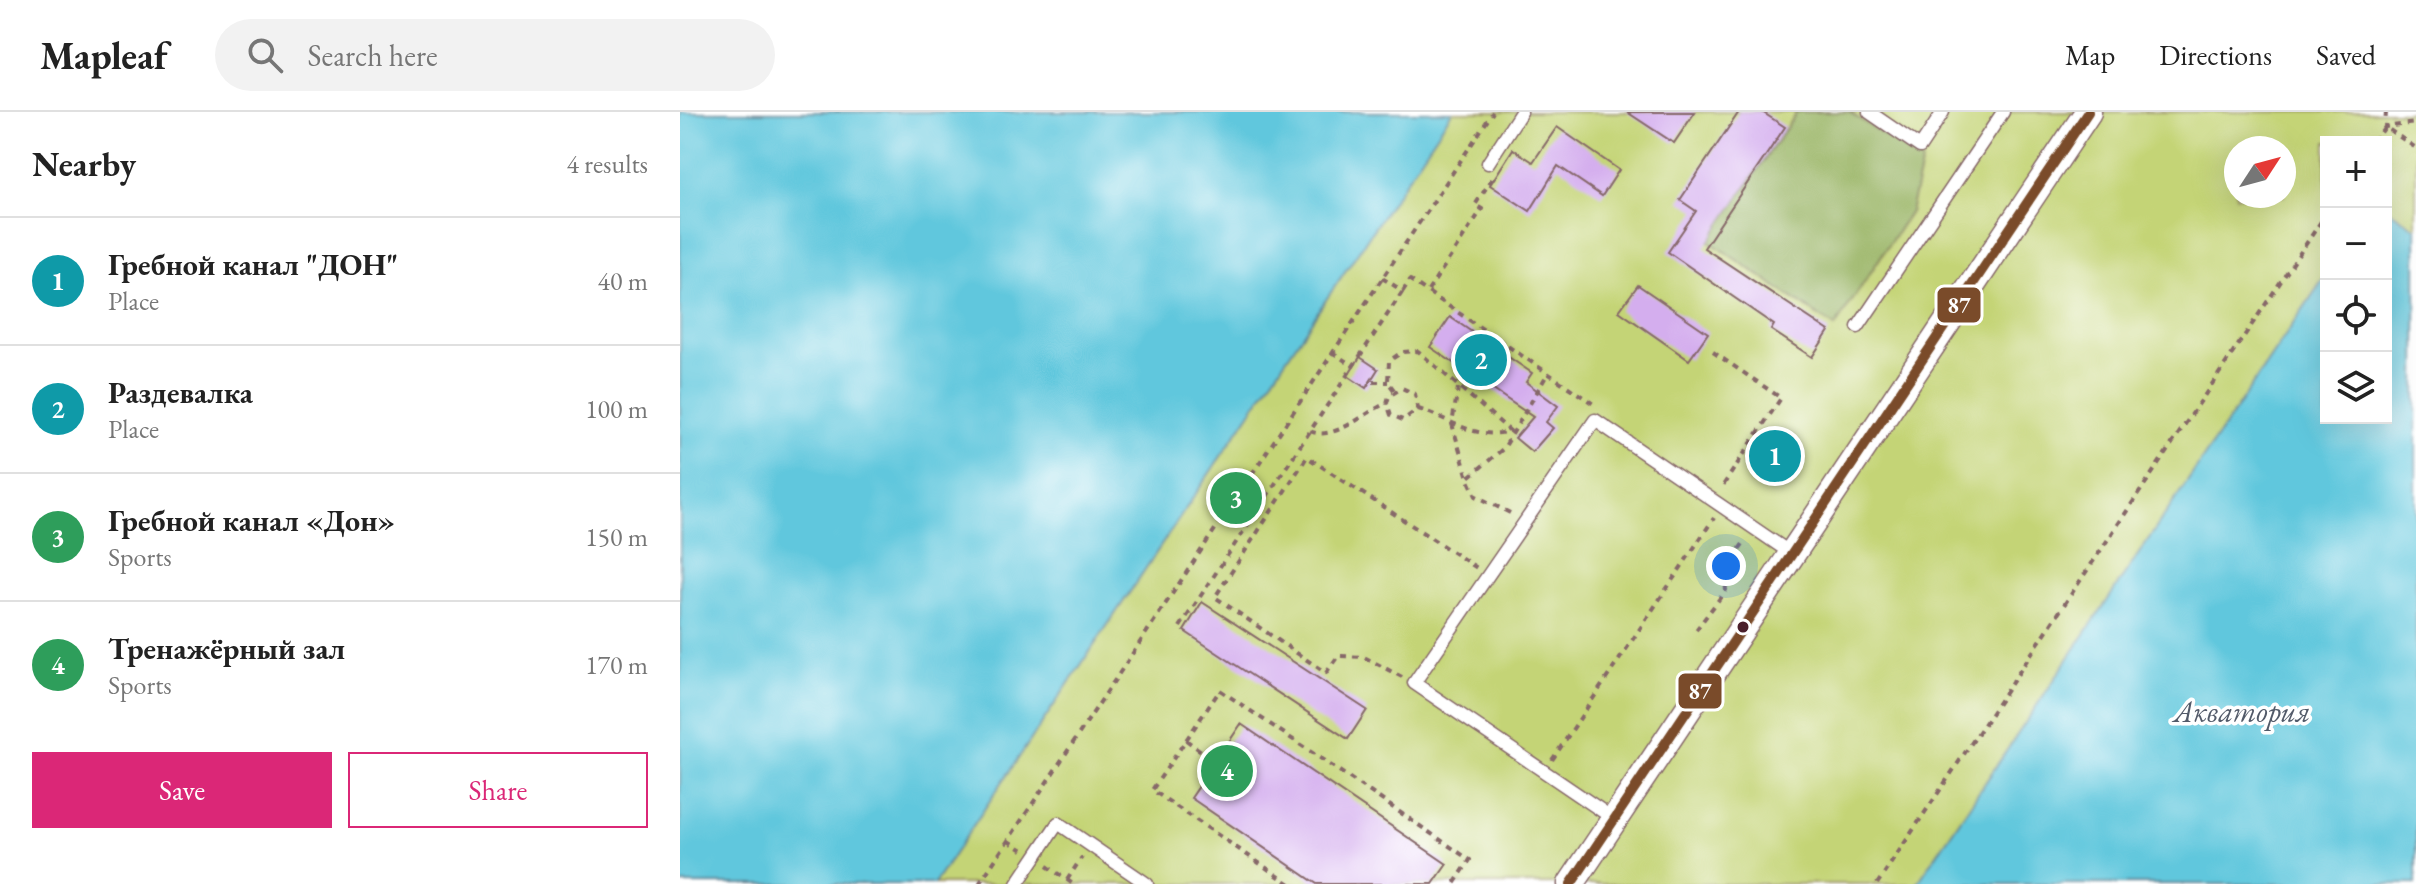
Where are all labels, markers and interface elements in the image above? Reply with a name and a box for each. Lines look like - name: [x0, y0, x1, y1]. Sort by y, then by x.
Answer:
- search box: [215, 19, 775, 91]
- text: Mapleaf: [40, 31, 167, 80]
- icon: search: [243, 33, 287, 77]
- text: Search here: [307, 36, 438, 75]
- text: Map: [2065, 37, 2115, 73]
- text: Directions: [2159, 37, 2272, 73]
- text: Saved: [2316, 37, 2376, 73]
- north arrow: [2224, 136, 2296, 208]
- map controls: [2320, 136, 2392, 424]
- button: +: [2320, 136, 2392, 208]
- text: Nearby: [32, 142, 136, 186]
- text: 4 results: [567, 147, 648, 181]
- button: −: [2320, 208, 2392, 280]
- text: Гребной канал "ДОН": [108, 245, 398, 284]
- text: 1: [51, 264, 65, 298]
- text: 40 m: [598, 264, 648, 298]
- button: locate: [2320, 280, 2392, 352]
- text: Place: [108, 284, 159, 318]
- line badge: 87: [1936, 286, 1982, 324]
- text: 87: [1947, 291, 1971, 320]
- pin: 2: [1455, 330, 1507, 390]
- button: layers: [2320, 352, 2392, 424]
- text: Раздевалка: [108, 373, 253, 412]
- text: 2: [51, 392, 65, 426]
- text: 100 m: [585, 392, 648, 426]
- text: Place: [108, 412, 159, 446]
- pin: 1: [1749, 426, 1801, 486]
- pin: 3: [1210, 468, 1262, 528]
- text: Гребной канал «Дон»: [108, 501, 395, 540]
- text: 3: [51, 520, 65, 554]
- text: 150 m: [585, 520, 648, 554]
- text: Sports: [108, 540, 172, 574]
- your location: [1706, 546, 1746, 586]
- unlabelled marker: [1735, 619, 1751, 635]
- text: Тренажёрный зал: [108, 629, 345, 668]
- text: 4: [51, 648, 65, 682]
- text: 170 m: [585, 648, 648, 682]
- text: Sports: [108, 668, 172, 702]
- line badge: 87: [1677, 672, 1723, 710]
- text: 87: [1688, 677, 1712, 706]
- water label: Акватория: [2172, 692, 2310, 731]
- pin: 4: [1201, 741, 1253, 801]
- button: Save: [32, 752, 332, 828]
- button: Share: [348, 752, 648, 828]

